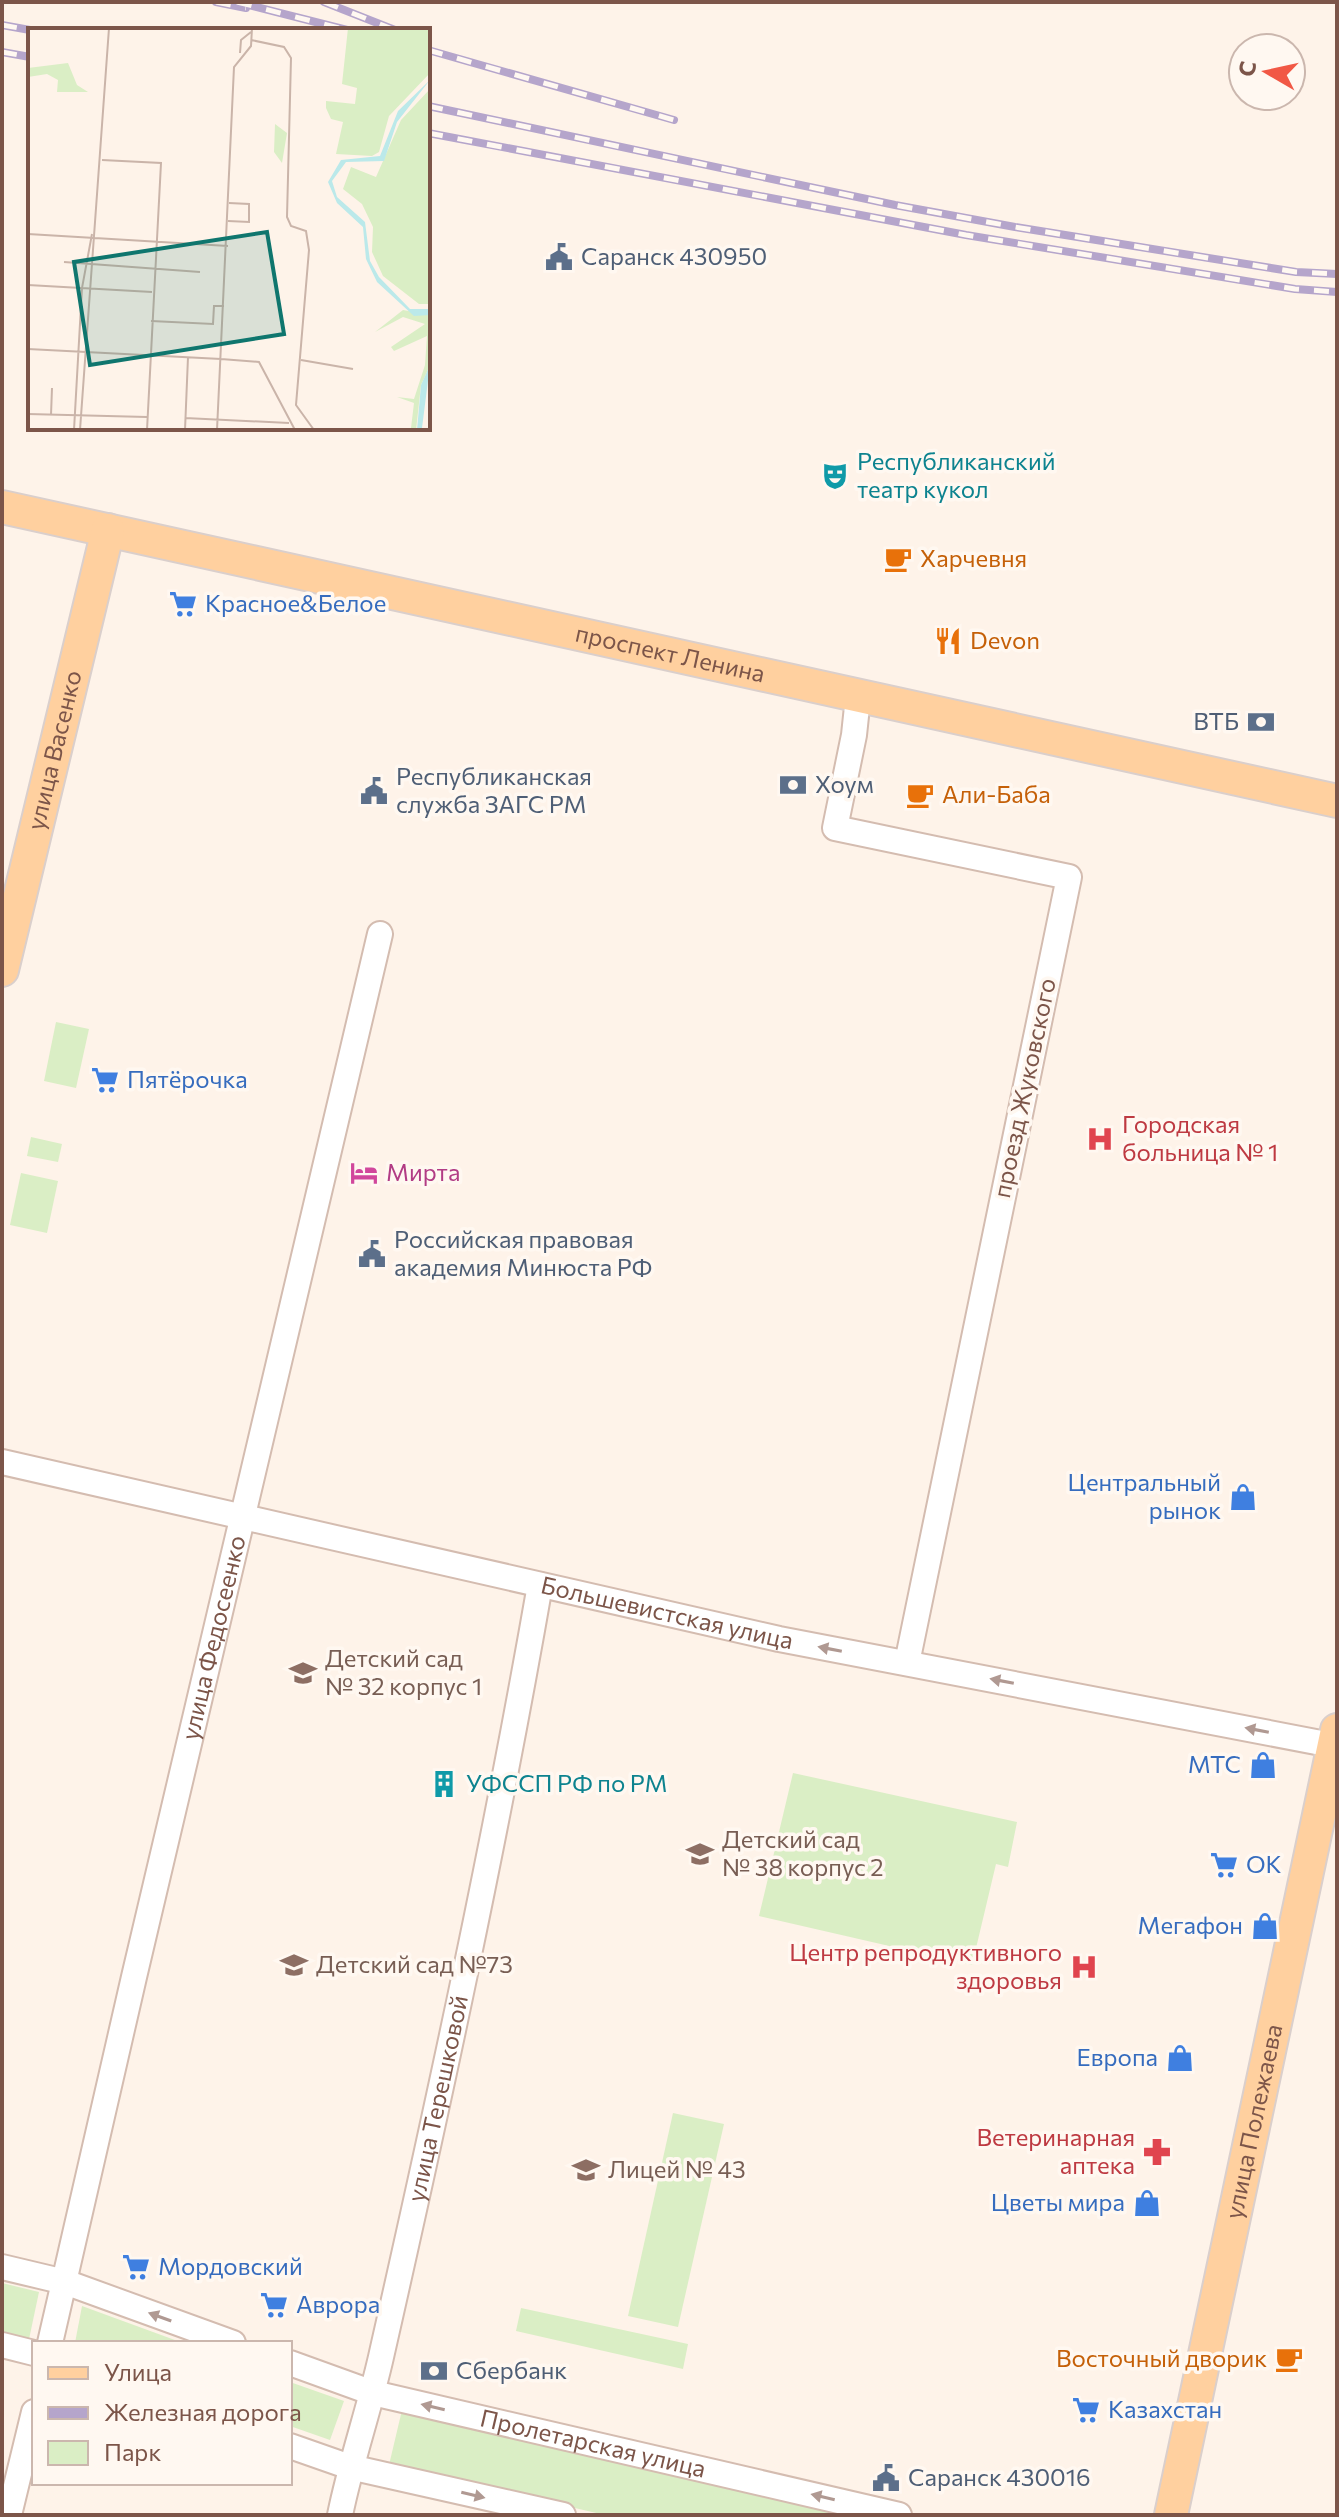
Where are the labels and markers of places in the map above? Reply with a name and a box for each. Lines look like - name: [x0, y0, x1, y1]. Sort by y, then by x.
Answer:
- place label: Саранск 430950: [581, 241, 767, 270]
- public building icon: Саранск 430950: [544, 242, 574, 272]
- place label: Республиканский театр кукол: [857, 446, 1055, 503]
- theatre icon: Республиканский театр кукол: [820, 461, 850, 491]
- place label: Харчевня: [920, 543, 1027, 572]
- cafe icon: Харчевня: [883, 544, 913, 574]
- place label: Красное&Белое: [205, 588, 386, 617]
- supermarket icon: Красное&Белое: [168, 589, 198, 619]
- place label: Devon: [970, 625, 1040, 654]
- restaurant icon: Devon: [933, 626, 963, 656]
- place label: ВТБ: [1193, 706, 1239, 735]
- bank icon: ВТБ: [1246, 707, 1276, 737]
- place label: Республиканская служба ЗАГС РМ: [396, 761, 592, 818]
- place label: Хоум: [815, 769, 874, 798]
- bank icon: Хоум: [778, 770, 808, 800]
- public building icon: Республиканская служба ЗАГС РМ: [359, 776, 389, 806]
- place label: Али-Баба: [942, 779, 1051, 808]
- cafe icon: Али-Баба: [905, 780, 935, 810]
- place label: Пятёрочка: [127, 1064, 248, 1093]
- supermarket icon: Пятёрочка: [90, 1065, 120, 1095]
- place label: Городская больница № 1: [1122, 1109, 1278, 1166]
- hospital icon: Городская больница № 1: [1085, 1124, 1115, 1154]
- place label: Мирта: [386, 1157, 460, 1186]
- hotel icon: Мирта: [349, 1158, 379, 1188]
- place label: Российская правовая академия Минюста РФ: [394, 1224, 652, 1281]
- public building icon: Российская правовая академия Минюста РФ: [357, 1239, 387, 1269]
- place label: Центральный рынок: [1068, 1467, 1221, 1524]
- shop icon: Центральный рынок: [1228, 1482, 1258, 1512]
- place label: Детский сад № 32 корпус 1: [325, 1643, 482, 1700]
- school or university icon: Детский сад № 32 корпус 1: [288, 1658, 318, 1688]
- place label: МТС: [1188, 1749, 1241, 1778]
- shop icon: МТС: [1248, 1750, 1278, 1780]
- place label: УФССП РФ по РМ: [466, 1768, 668, 1797]
- building icon: УФССП РФ по РМ: [429, 1769, 459, 1799]
- place label: Детский сад № 38 корпус 2: [722, 1824, 884, 1881]
- school or university icon: Детский сад № 38 корпус 2: [685, 1839, 715, 1869]
- place label: OK: [1246, 1849, 1282, 1878]
- supermarket icon: OK: [1209, 1850, 1239, 1880]
- place label: Мегафон: [1138, 1910, 1243, 1939]
- shop icon: Мегафон: [1250, 1911, 1280, 1941]
- place label: Центр репродуктивного здоровья: [789, 1937, 1062, 1994]
- place label: Детский сад №73: [316, 1949, 513, 1978]
- school or university icon: Детский сад №73: [279, 1950, 309, 1980]
- hospital icon: Центр репродуктивного здоровья: [1069, 1952, 1099, 1982]
- place label: Европа: [1077, 2042, 1158, 2071]
- shop icon: Европа: [1165, 2043, 1195, 2073]
- place label: Ветеринарная аптека: [976, 2122, 1135, 2179]
- pharmacy icon: Ветеринарная аптека: [1142, 2137, 1172, 2167]
- place label: Лицей № 43: [608, 2154, 746, 2183]
- school or university icon: Лицей № 43: [571, 2155, 601, 2185]
- place label: Цветы мира: [991, 2187, 1125, 2216]
- shop icon: Цветы мира: [1132, 2188, 1162, 2218]
- place label: Мордовский: [158, 2251, 303, 2280]
- supermarket icon: Мордовский: [121, 2252, 151, 2282]
- place label: Аврора: [296, 2289, 380, 2318]
- supermarket icon: Аврора: [259, 2290, 289, 2320]
- place label: Восточный дворик: [1056, 2343, 1267, 2372]
- cafe icon: Восточный дворик: [1274, 2344, 1304, 2374]
- place label: Сбербанк: [456, 2355, 567, 2384]
- bank icon: Сбербанк: [419, 2356, 449, 2386]
- place label: Казахстан: [1108, 2394, 1222, 2423]
- supermarket icon: Казахстан: [1071, 2395, 1101, 2425]
- place label: Саранск 430016: [908, 2462, 1091, 2491]
- public building icon: Саранск 430016: [871, 2463, 901, 2493]

